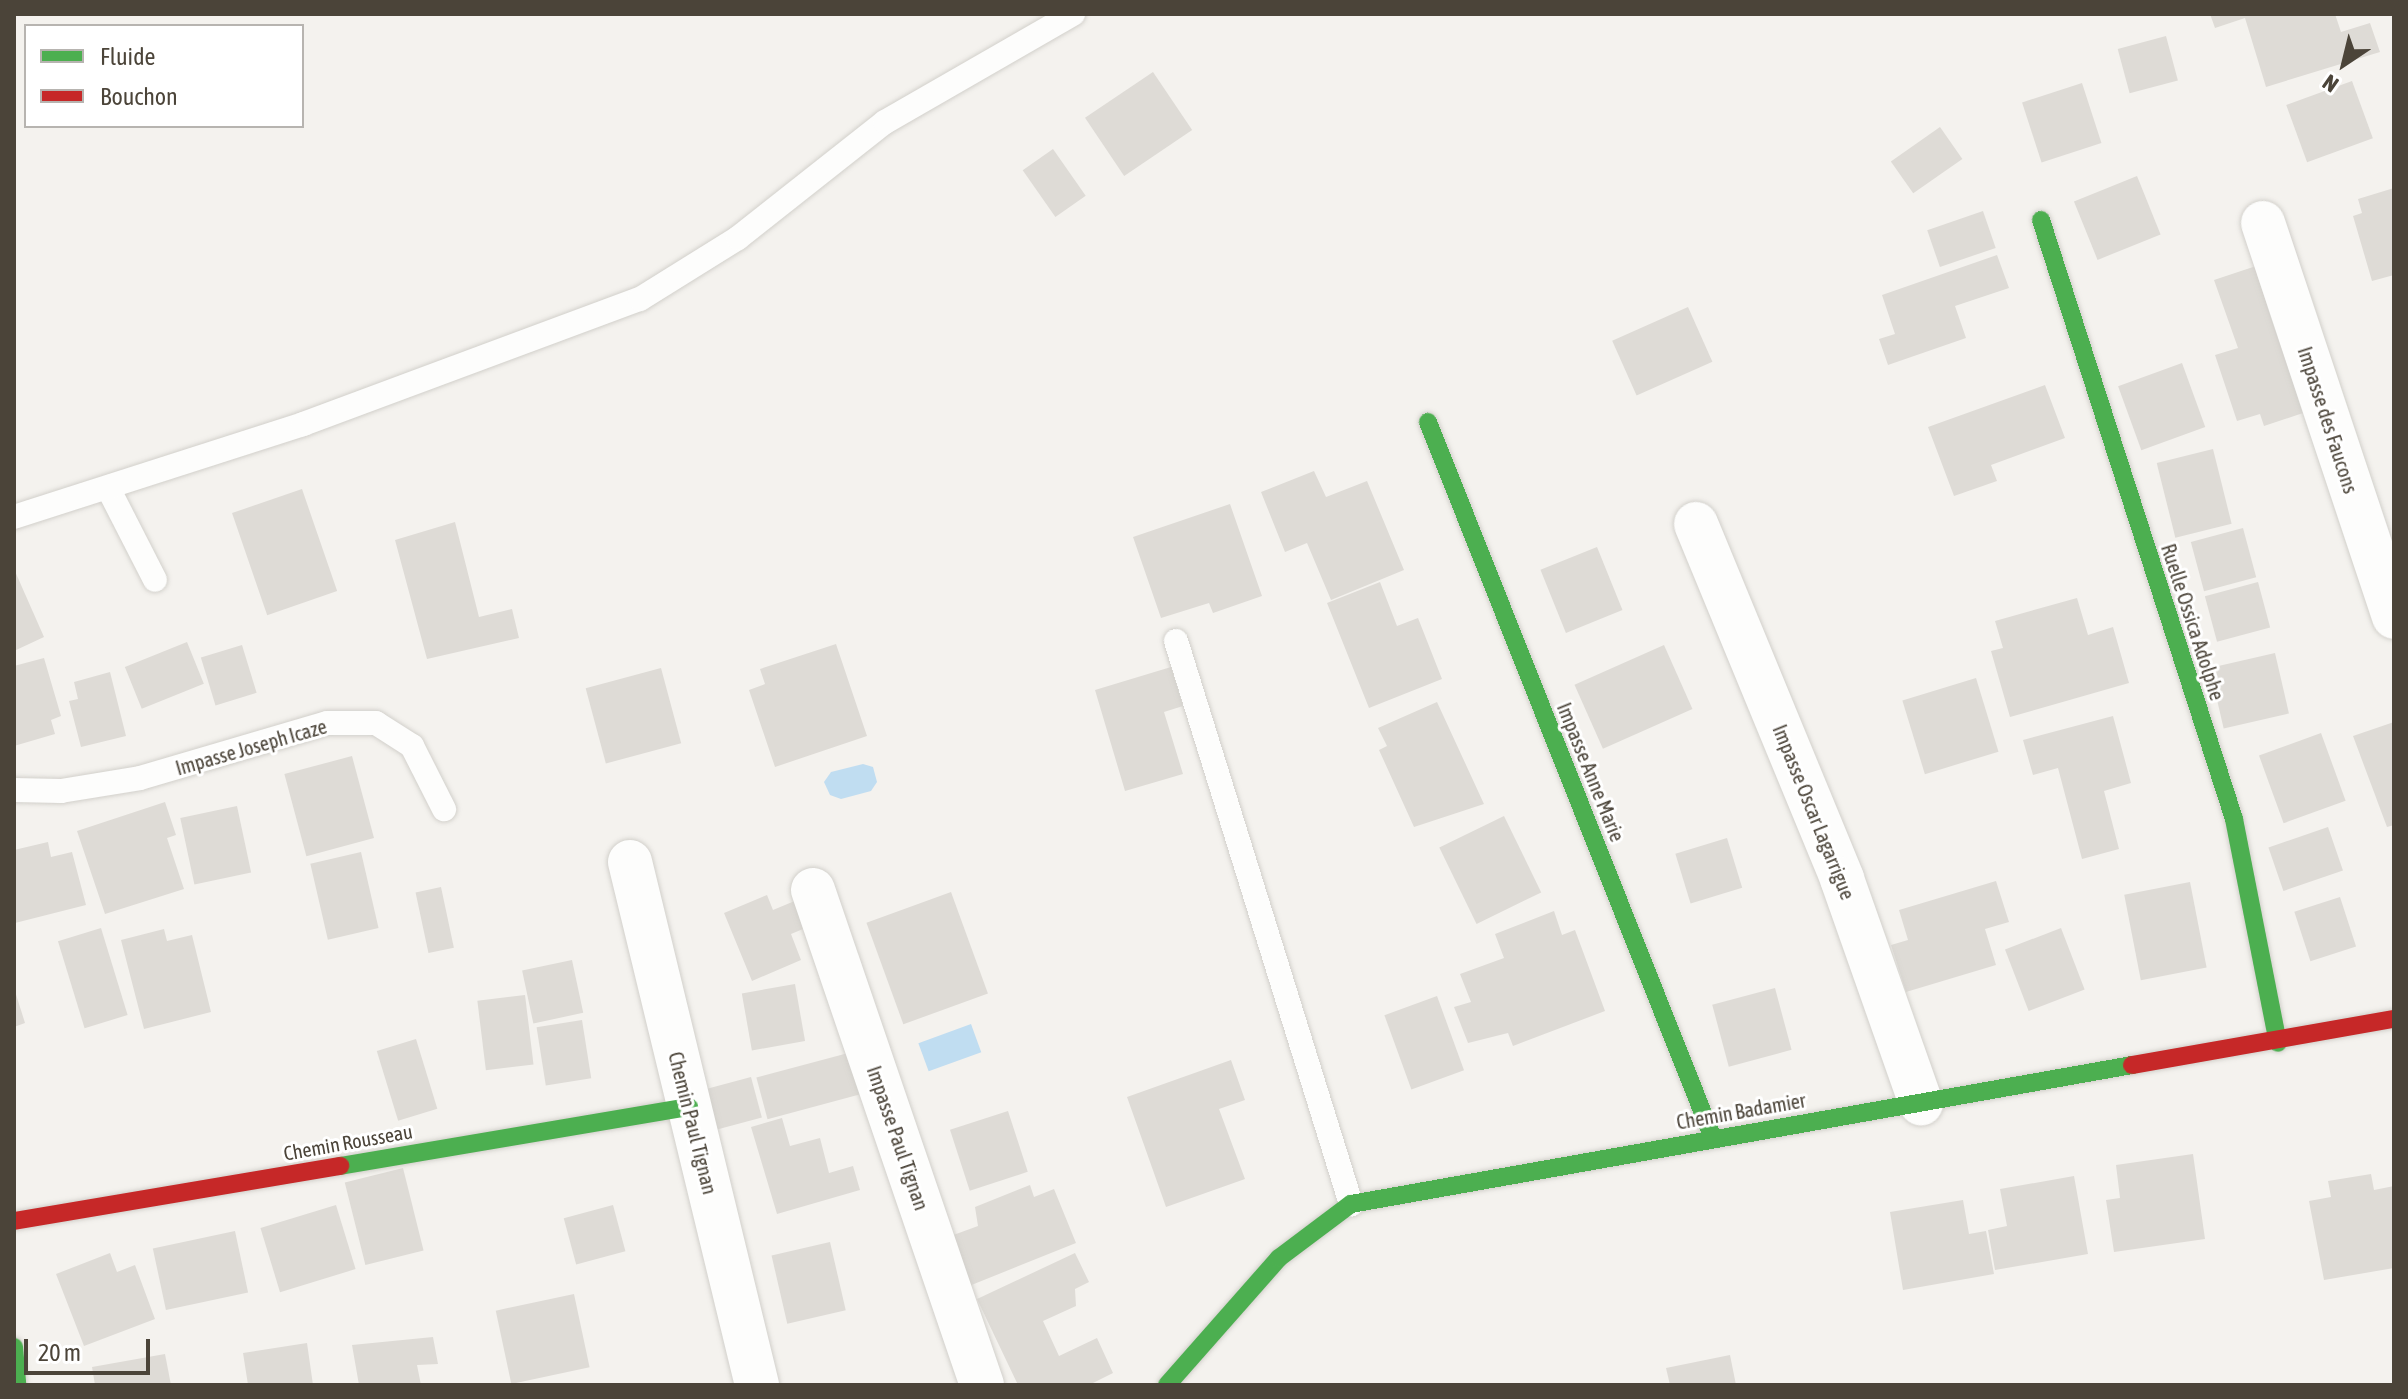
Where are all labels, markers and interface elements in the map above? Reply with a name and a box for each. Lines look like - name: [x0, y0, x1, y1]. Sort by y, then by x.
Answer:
- legend: [24, 24, 304, 128]
- north arrow: [2304, 24, 2384, 104]
- text: Fluide: [100, 43, 155, 70]
- text: N: [2317, 69, 2343, 98]
- text: Bouchon: [100, 83, 178, 110]
- street label: Impasse des Faucons: [2293, 344, 2363, 496]
- street label: Ruelle Ossica Adolphe: [2156, 541, 2230, 703]
- street label: Impasse Anne Marie: [1552, 699, 1630, 845]
- street label: Impasse Joseph Icaze: [173, 714, 329, 780]
- street label: Impasse Oscar Lagarrigue: [1768, 721, 1860, 903]
- street label: Chemin Paul Tignan: [664, 1049, 722, 1197]
- street label: Impasse Paul Tignan: [862, 1063, 934, 1213]
- street label: Chemin Badamier: [1675, 1088, 1807, 1134]
- street label: Chemin Rousseau: [282, 1119, 414, 1165]
- scale bar: [28, 1323, 154, 1373]
- text: 20 m: [38, 1339, 81, 1366]

